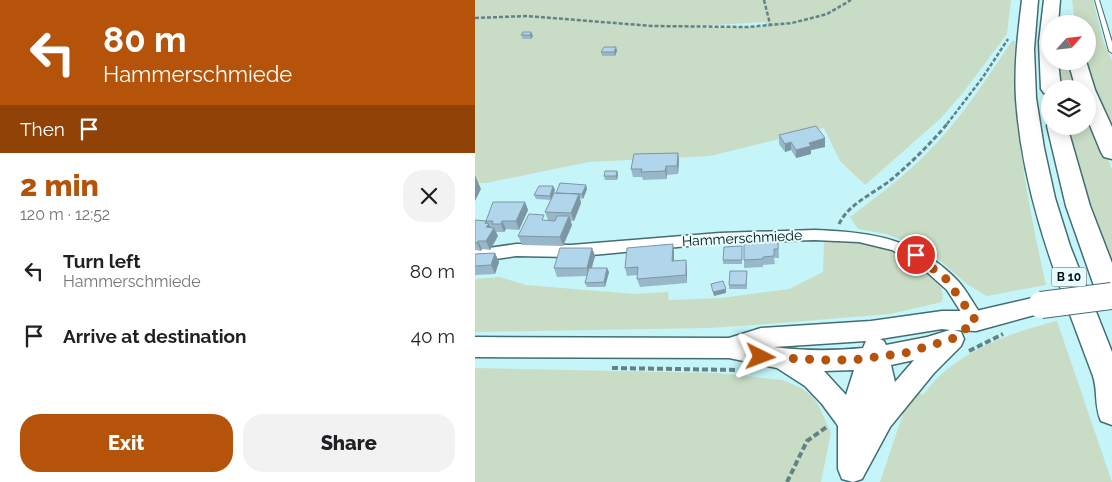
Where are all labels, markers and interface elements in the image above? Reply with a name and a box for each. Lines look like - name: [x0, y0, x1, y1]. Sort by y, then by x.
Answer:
- north arrow: [1041, 15, 1096, 70]
- map controls: [1041, 15, 1096, 135]
- text: 80 m: [103, 19, 187, 60]
- icon: left: [20, 20, 85, 85]
- text: Hammerschmiede: [103, 61, 292, 87]
- button: layers: [1041, 80, 1096, 135]
- icon: arrive: [75, 115, 103, 143]
- text: Then: [20, 118, 65, 140]
- text: 2 min: [20, 168, 99, 203]
- button: close: [403, 170, 455, 222]
- text: 120 m · 12:52: [20, 205, 110, 224]
- street label: Hammerschmiede: [681, 227, 803, 249]
- pin: [895, 234, 937, 276]
- icon: arrive: [902, 241, 930, 269]
- text: Turn left: [63, 250, 140, 272]
- icon: left: [20, 257, 48, 285]
- text: 80 m: [410, 260, 455, 282]
- road number: B 10: [1051, 268, 1087, 286]
- text: Hammerschmiede: [63, 272, 201, 291]
- icon: arrive: [20, 322, 48, 350]
- text: Arrive at destination: [63, 325, 247, 347]
- text: 40 m: [411, 325, 455, 347]
- position arrow: [734, 330, 786, 382]
- button: Exit: [20, 414, 233, 472]
- button: Share: [243, 414, 455, 472]

